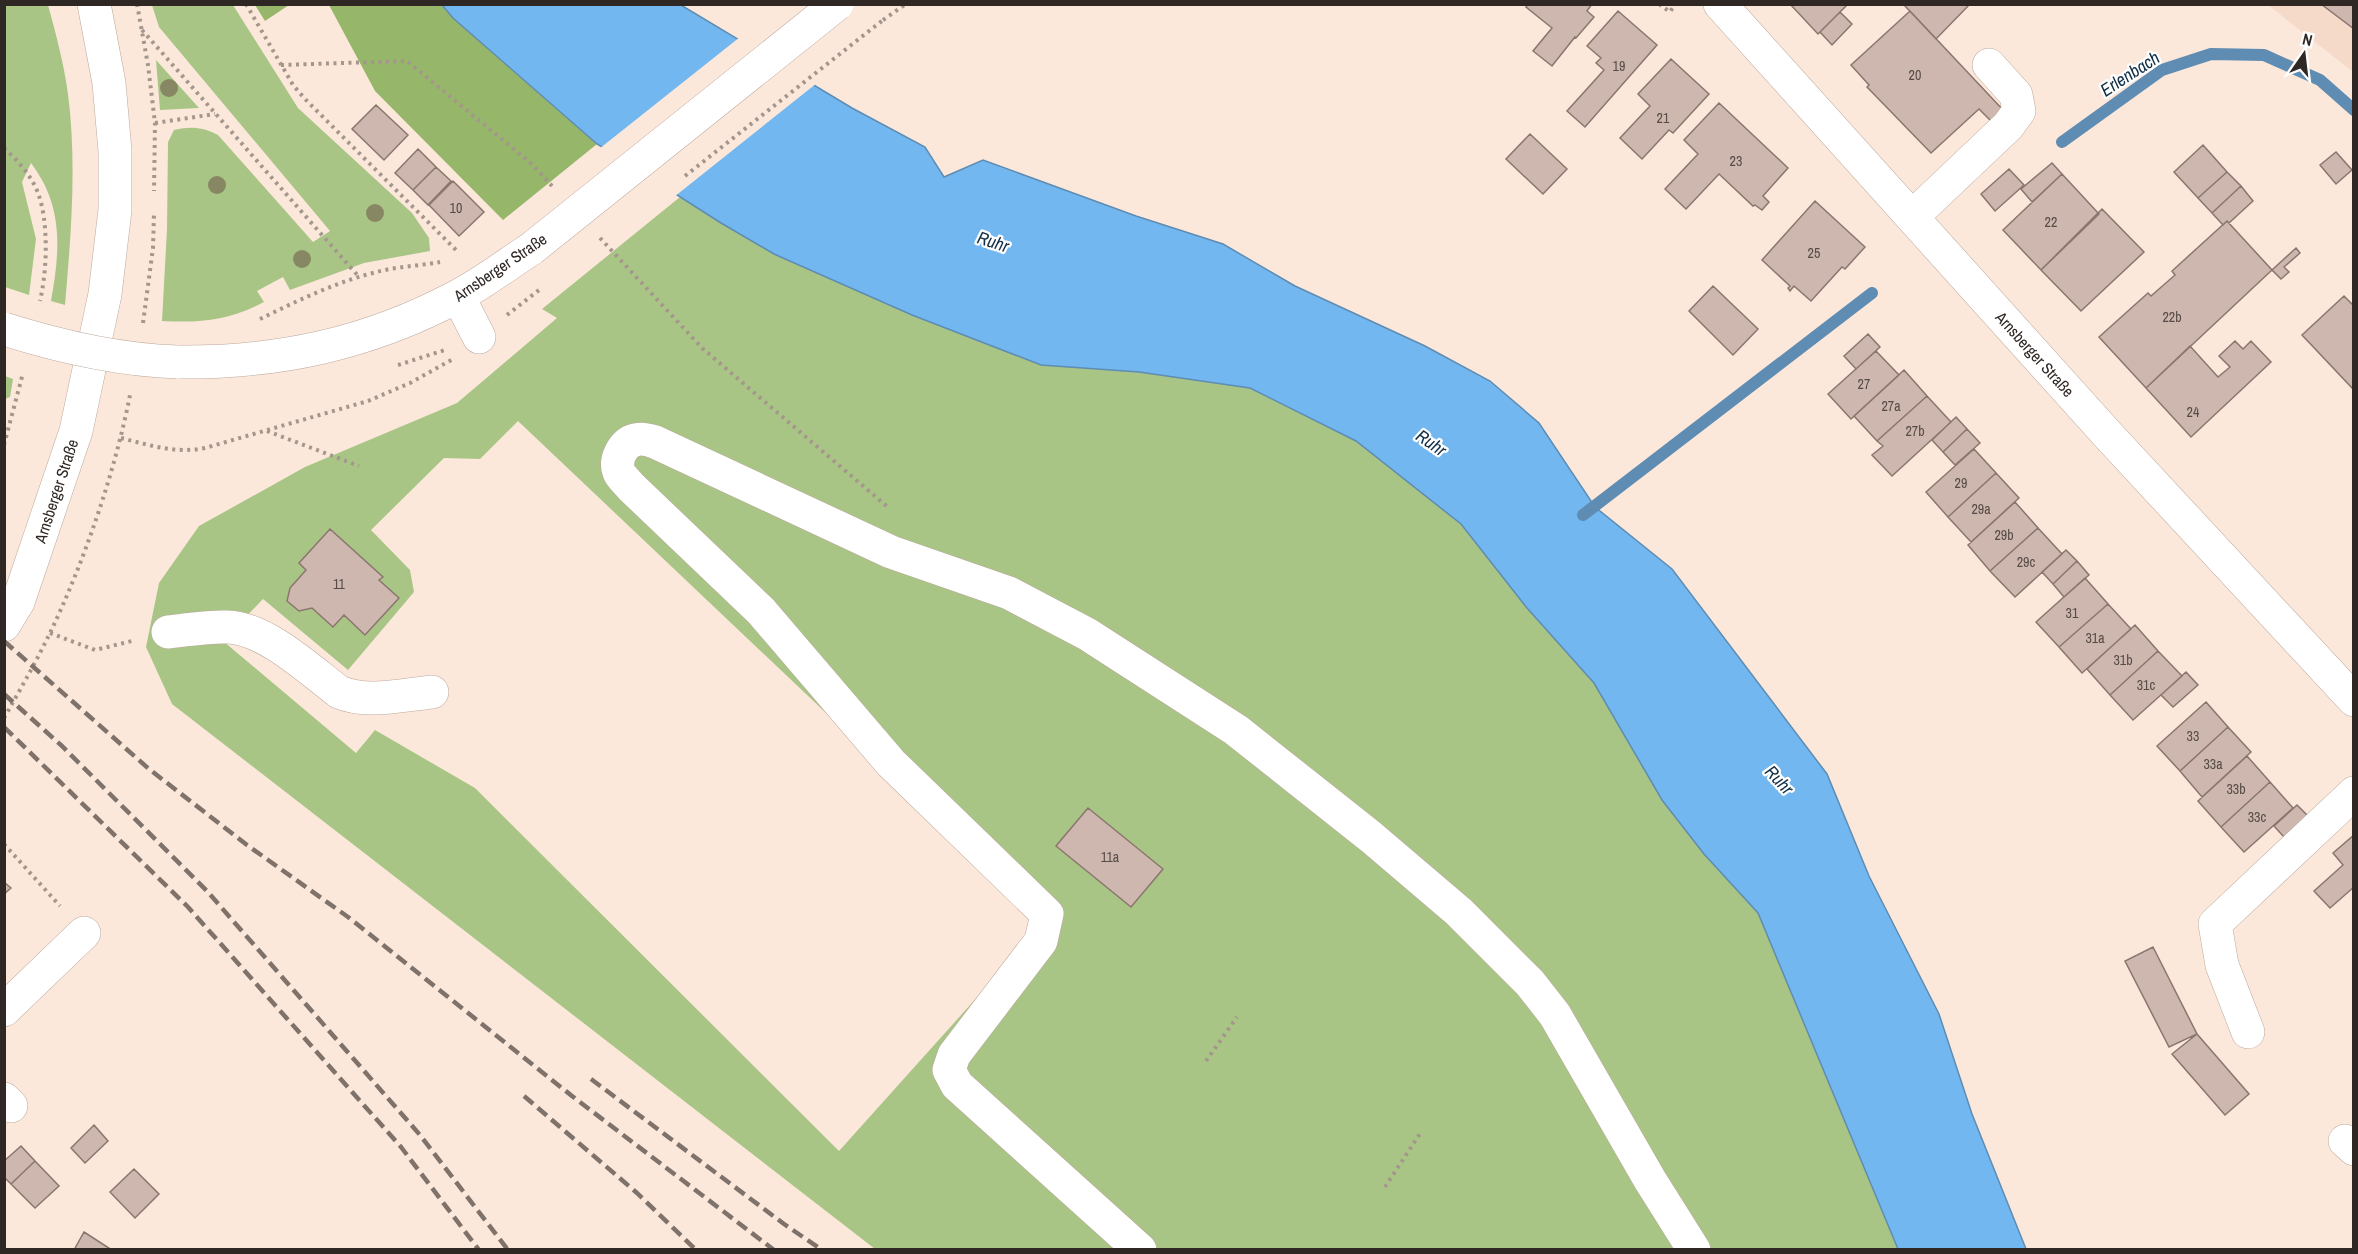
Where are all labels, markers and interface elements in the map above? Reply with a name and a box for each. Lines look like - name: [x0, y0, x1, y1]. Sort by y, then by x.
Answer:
- north arrow: [2274, 24, 2334, 84]
- text: N: [2300, 28, 2315, 51]
- water label: Erlenbach: [2095, 45, 2164, 102]
- house number: 19: [1613, 57, 1625, 75]
- house number: 20: [1909, 66, 1921, 84]
- house number: 21: [1657, 109, 1670, 127]
- house number: 23: [1730, 152, 1742, 170]
- house number: 10: [450, 199, 462, 217]
- house number: 22: [2045, 213, 2057, 231]
- water label: Ruhr: [974, 225, 1013, 259]
- street label: Arnsberger Straße: [448, 228, 551, 307]
- house number: 25: [1808, 244, 1820, 262]
- street label: Arnsberger Straße: [1990, 306, 2079, 401]
- house number: 22b: [2162, 308, 2182, 326]
- house number: 27: [1858, 375, 1870, 393]
- house number: 27a: [1881, 397, 1901, 415]
- house number: 24: [2187, 403, 2200, 421]
- house number: 27b: [1905, 422, 1925, 440]
- water label: Ruhr: [1411, 423, 1452, 463]
- street label: Arnsberger Straße: [29, 436, 83, 547]
- house number: 29: [1955, 474, 1967, 492]
- house number: 29a: [1971, 500, 1991, 518]
- house number: 29b: [1994, 526, 2014, 544]
- house number: 29c: [2017, 553, 2036, 571]
- house number: 11: [333, 575, 346, 593]
- house number: 31: [2066, 604, 2079, 622]
- house number: 31a: [2085, 629, 2105, 647]
- house number: 31b: [2113, 651, 2133, 669]
- house number: 31c: [2137, 676, 2156, 694]
- house number: 33: [2187, 727, 2199, 745]
- house number: 33a: [2203, 755, 2223, 773]
- water label: Ruhr: [1759, 759, 1800, 801]
- house number: 33b: [2226, 780, 2246, 798]
- house number: 33c: [2248, 808, 2267, 826]
- house number: 11a: [1101, 848, 1120, 866]

